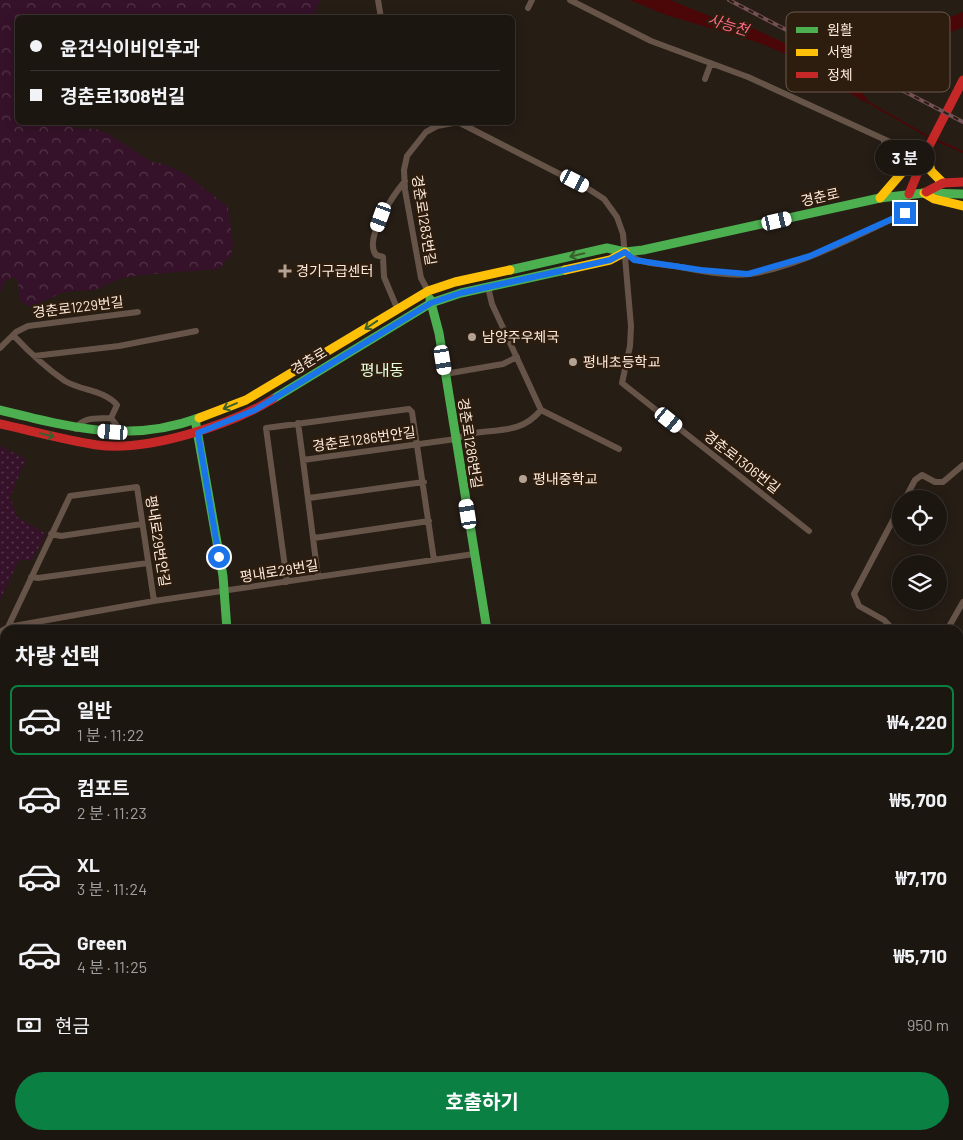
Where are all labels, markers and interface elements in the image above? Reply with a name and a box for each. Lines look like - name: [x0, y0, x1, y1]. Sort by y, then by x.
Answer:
- water label: 사능천: [706, 9, 753, 39]
- legend: [786, 12, 950, 92]
- text: 원활: [827, 21, 853, 38]
- text: 윤건식이비인후과: [60, 36, 200, 59]
- text: 서행: [827, 43, 853, 60]
- text: 정체: [827, 66, 853, 83]
- text: 경춘로1308번길: [60, 84, 186, 107]
- callout: 3 분: [875, 140, 935, 176]
- text: 3 분: [892, 148, 918, 167]
- car: [558, 168, 591, 194]
- street label: 경춘로1283번길: [409, 173, 440, 266]
- street label: 경춘로: [799, 184, 841, 209]
- car: [368, 200, 393, 234]
- route end: [894, 202, 916, 224]
- car: [760, 210, 793, 232]
- one-way arrow: [570, 251, 586, 260]
- place label: 경기구급센터: [296, 262, 373, 279]
- marker: 경기구급센터: [278, 264, 292, 278]
- street label: 경춘로1229번길: [31, 292, 124, 321]
- one-way arrow: [364, 320, 378, 330]
- place label: 남양주우체국: [482, 328, 559, 345]
- marker: 남양주우체국: [466, 331, 478, 343]
- street label: 경춘로: [288, 343, 330, 378]
- car: [433, 344, 452, 376]
- place label: 평내초등학교: [583, 353, 660, 370]
- marker: 평내초등학교: [567, 356, 579, 368]
- district label: 평내동: [360, 360, 404, 379]
- street label: 경춘로1286번길: [455, 396, 486, 489]
- one-way arrow: [223, 402, 238, 412]
- car: [652, 405, 685, 435]
- car: [97, 423, 128, 441]
- street label: 경춘로1286번안길: [311, 423, 417, 454]
- street label: 경춘로1306번길: [701, 427, 784, 497]
- one-way arrow: [39, 431, 55, 440]
- place label: 평내중학교: [533, 470, 598, 487]
- marker: 평내중학교: [517, 473, 529, 485]
- map controls: [892, 490, 947, 610]
- button: locate: [892, 490, 947, 545]
- street label: 평내로29번안길: [143, 494, 174, 588]
- car: [458, 498, 477, 530]
- route start: [208, 546, 230, 568]
- button: layers: [892, 555, 947, 610]
- street label: 평내로29번길: [238, 556, 319, 585]
- text: 차량 선택: [15, 642, 100, 668]
- icon: car: [17, 698, 62, 743]
- text: 일반: [77, 698, 112, 721]
- text: ₩4,220: [887, 710, 947, 733]
- text: 1 분 · 11:22: [77, 725, 144, 744]
- icon: car: [17, 776, 62, 821]
- text: 컴포트: [77, 776, 129, 799]
- text: ₩5,700: [889, 788, 947, 811]
- text: 2 분 · 11:23: [77, 803, 147, 822]
- text: XL: [77, 853, 100, 876]
- icon: car: [17, 854, 62, 899]
- text: ₩7,170: [896, 866, 947, 889]
- text: 3 분 · 11:24: [77, 879, 147, 898]
- text: Green: [77, 931, 127, 954]
- icon: car: [17, 932, 62, 977]
- text: ₩5,710: [893, 944, 947, 967]
- text: 4 분 · 11:25: [77, 957, 147, 976]
- icon: cash: [15, 1011, 43, 1039]
- text: 현금: [55, 1014, 90, 1037]
- text: 950 m: [907, 1015, 949, 1034]
- button: 호출하기: [15, 1072, 949, 1130]

